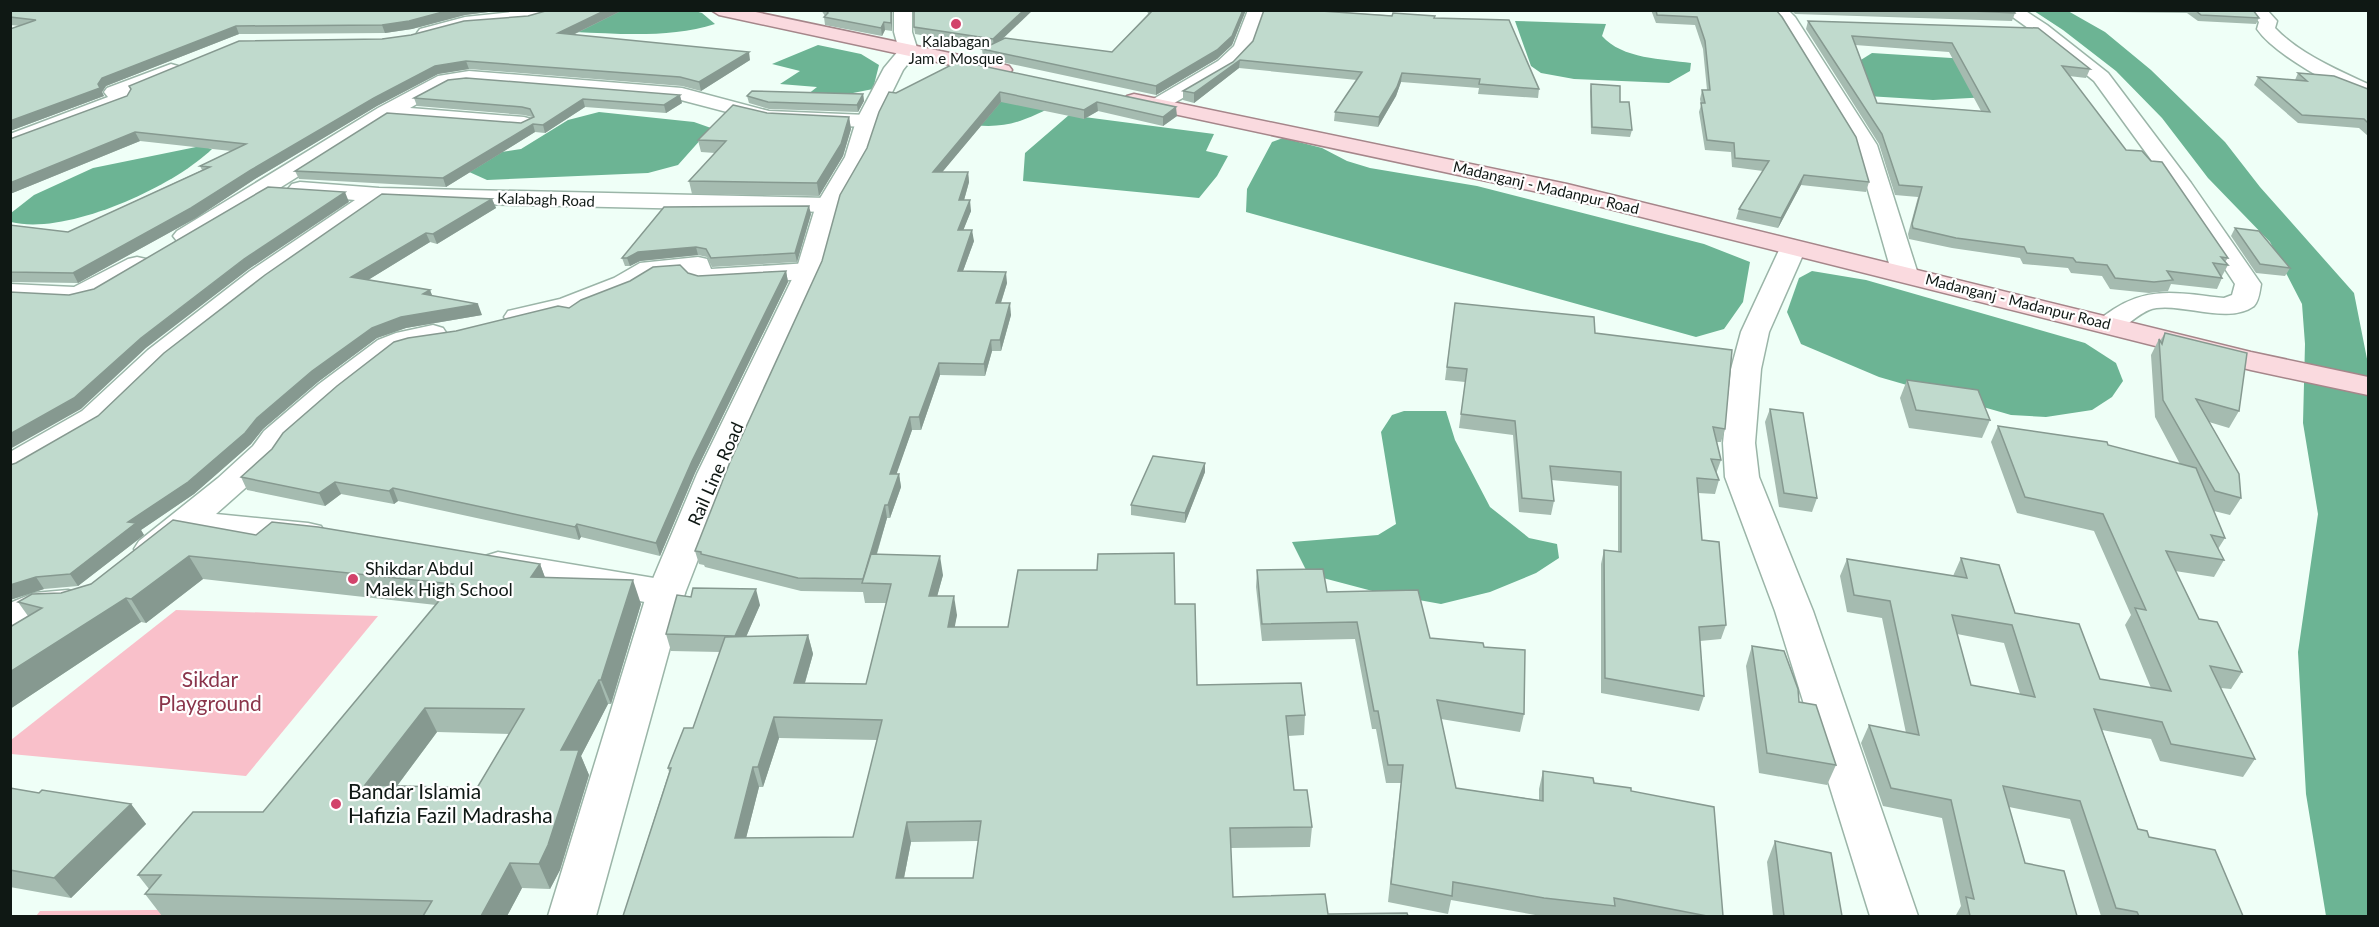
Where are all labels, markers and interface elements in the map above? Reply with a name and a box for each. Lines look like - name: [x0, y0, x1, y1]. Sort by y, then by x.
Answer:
- marker: Kalabagan Jam e Mosque: [949, 17, 963, 31]
- place label: Kalabagan Jam e Mosque: [909, 32, 1003, 67]
- street label: Madanganj - Madanpur Road: [1451, 157, 1641, 217]
- street label: Kalabagh Road: [497, 188, 595, 210]
- street label: Madanganj - Madanpur Road: [1924, 269, 2113, 333]
- street label: Rail Line Road: [682, 418, 748, 529]
- place label: Shikdar Abdul Malek High School: [365, 557, 513, 600]
- marker: Shikdar Abdul Malek High School: [346, 572, 360, 586]
- park label: Sikdar Playground: [158, 666, 262, 715]
- place label: Bandar Islamia Hafizia Fazil Madrasha: [348, 778, 553, 827]
- marker: Bandar Islamia Hafizia Fazil Madrasha: [329, 797, 343, 811]

